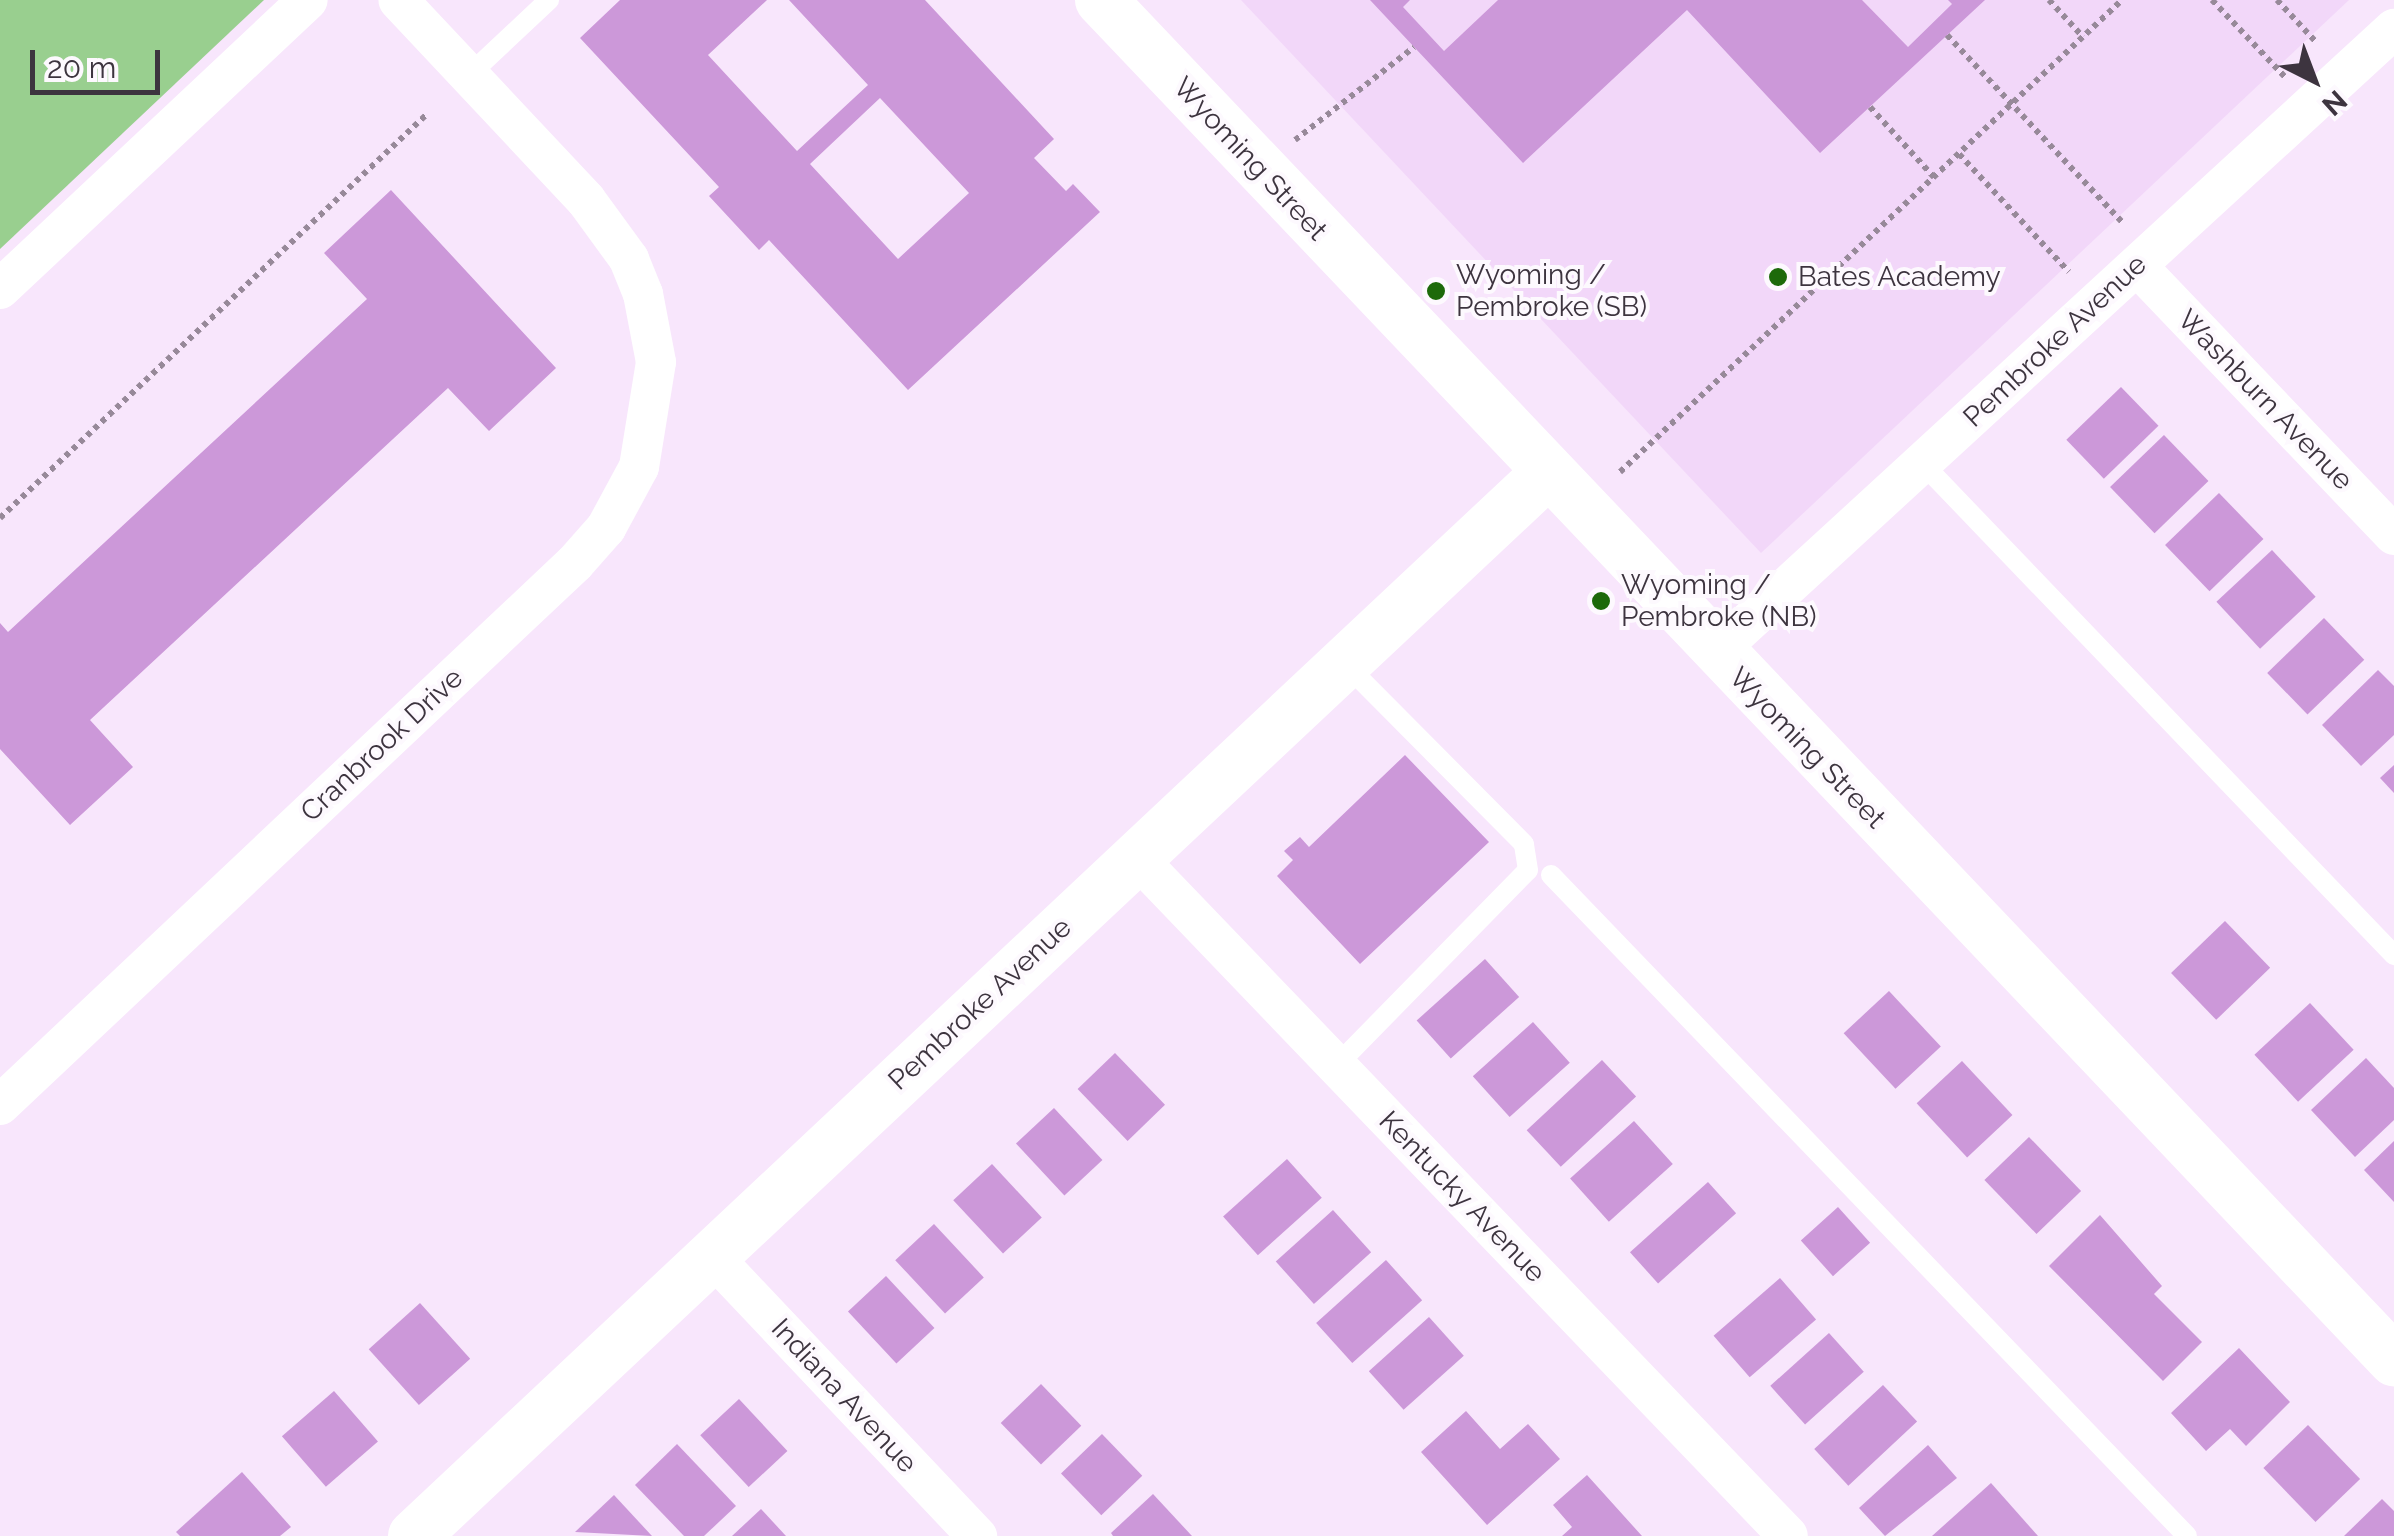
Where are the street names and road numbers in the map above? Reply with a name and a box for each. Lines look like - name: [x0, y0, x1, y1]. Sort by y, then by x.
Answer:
- street label: Wyoming Street: [1166, 71, 1334, 247]
- street label: Pembroke Avenue: [1956, 247, 2154, 435]
- street label: Washburn Avenue: [2170, 303, 2360, 497]
- street label: Cranbrook Drive: [294, 661, 470, 829]
- street label: Wyoming Street: [1722, 661, 1892, 835]
- street label: Pembroke Avenue: [881, 910, 1079, 1098]
- street label: Kentucky Avenue: [1371, 1104, 1553, 1290]
- street label: Indiana Avenue: [764, 1312, 924, 1480]

